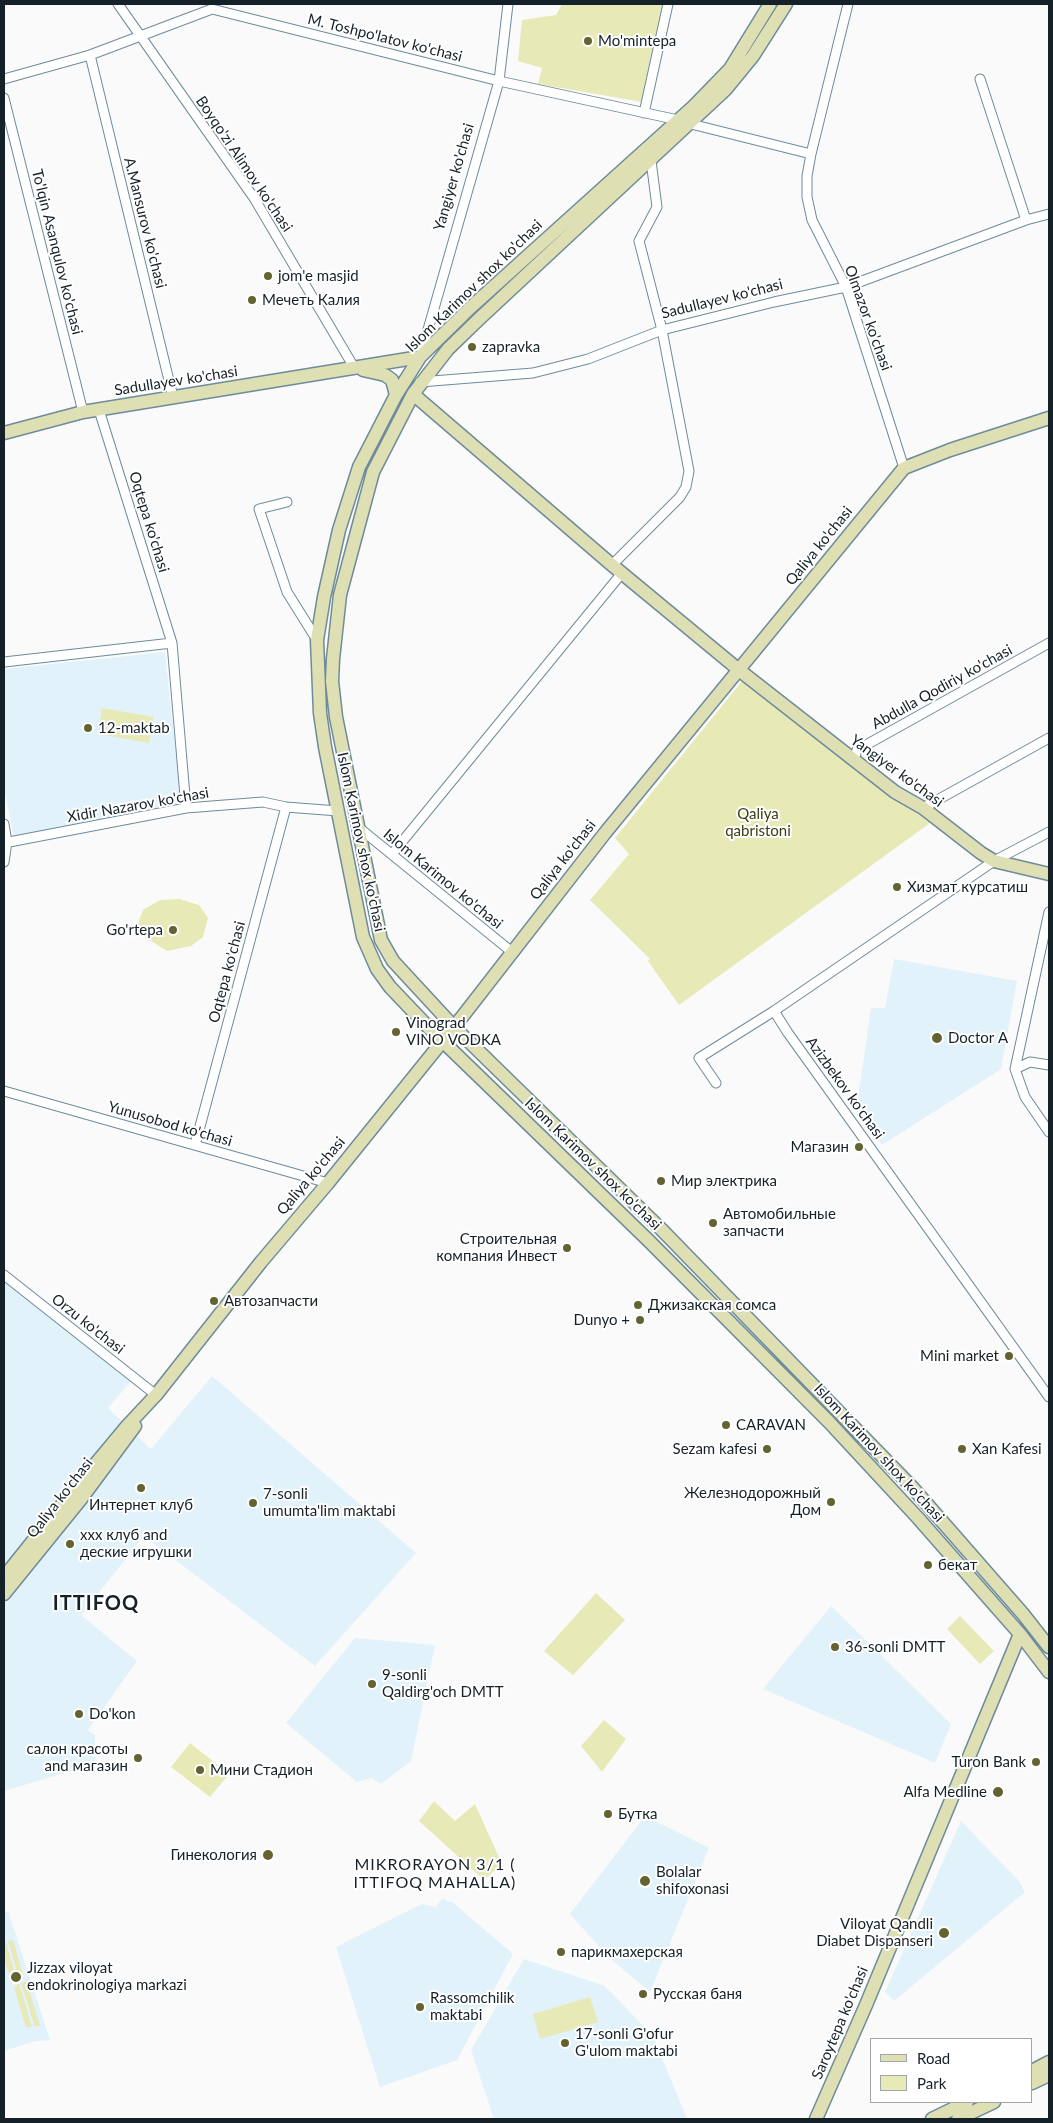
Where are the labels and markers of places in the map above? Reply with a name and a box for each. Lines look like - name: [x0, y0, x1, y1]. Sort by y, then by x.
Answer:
- place label: Mo'mintepa: [598, 32, 676, 50]
- marker: Mo'mintepa: [582, 35, 594, 47]
- place label: jom'e masjid: [278, 267, 359, 285]
- marker: jom'e masjid: [262, 270, 274, 282]
- place label: Мечеть Калия: [262, 291, 360, 309]
- marker: Мечеть Калия: [246, 294, 258, 306]
- place label: zapravka: [482, 338, 540, 356]
- marker: zapravka: [466, 341, 478, 353]
- place label: 12-maktab: [98, 719, 170, 737]
- marker: 12-maktab: [82, 722, 94, 734]
- place label: Хизмат курсатиш: [907, 878, 1028, 896]
- marker: Хизмат курсатиш: [891, 881, 903, 893]
- place label: Go'rtepa: [106, 921, 163, 939]
- marker: Go'rtepa: [167, 924, 179, 936]
- place label: Vinograd VINO VODKA: [406, 1014, 501, 1049]
- marker: Vinograd VINO VODKA: [390, 1026, 402, 1038]
- place label: Doctor A: [948, 1029, 1008, 1047]
- marker: Doctor A: [930, 1031, 944, 1045]
- place label: Магазин: [790, 1138, 849, 1156]
- marker: Магазин: [853, 1141, 865, 1153]
- place label: Мир электрика: [671, 1172, 777, 1190]
- marker: Мир электрика: [655, 1175, 667, 1187]
- place label: Автомобильные запчасти: [723, 1205, 836, 1240]
- marker: Автомобильные запчасти: [707, 1217, 719, 1229]
- place label: Строительная компания Инвест: [436, 1230, 557, 1265]
- marker: Строительная компания Инвест: [561, 1242, 573, 1254]
- place label: Автозапчасти: [224, 1292, 318, 1310]
- marker: Автозапчасти: [208, 1295, 220, 1307]
- place label: Джизакская сомса: [648, 1296, 776, 1314]
- marker: Джизакская сомса: [632, 1299, 644, 1311]
- place label: Dunyo +: [574, 1311, 630, 1329]
- marker: Dunyo +: [634, 1314, 646, 1326]
- place label: Mini market: [920, 1347, 999, 1365]
- marker: Mini market: [1003, 1350, 1015, 1362]
- place label: CARAVAN: [736, 1416, 806, 1434]
- marker: CARAVAN: [720, 1419, 732, 1431]
- place label: Sezam kafesi: [673, 1440, 757, 1458]
- place label: Xan Kafesi: [972, 1440, 1042, 1458]
- marker: Sezam kafesi: [761, 1443, 773, 1455]
- marker: Xan Kafesi: [956, 1443, 968, 1455]
- marker: Интернет клуб: [135, 1482, 147, 1494]
- place label: Железнодорожный Дом: [684, 1484, 821, 1519]
- place label: 7-sonli umumta'lim maktabi: [263, 1485, 396, 1520]
- place label: Интернет клуб: [89, 1496, 193, 1514]
- marker: Железнодорожный Дом: [825, 1496, 837, 1508]
- marker: 7-sonli umumta'lim maktabi: [247, 1497, 259, 1509]
- place label: ххх клуб and деские игрушки: [80, 1526, 192, 1561]
- marker: ххх клуб and деские игрушки: [64, 1538, 76, 1550]
- place label: бекат: [938, 1556, 977, 1574]
- marker: бекат: [922, 1559, 934, 1571]
- place label: 36-sonli DMTT: [845, 1638, 945, 1656]
- marker: 36-sonli DMTT: [829, 1641, 841, 1653]
- place label: 9-sonli Qaldirg'och DMTT: [382, 1666, 504, 1701]
- marker: 9-sonli Qaldirg'och DMTT: [366, 1678, 378, 1690]
- place label: Do'kon: [89, 1705, 136, 1723]
- marker: Do'kon: [73, 1708, 85, 1720]
- place label: салон красоты and магазин: [27, 1740, 128, 1775]
- marker: салон красоты and магазин: [132, 1752, 144, 1764]
- place label: Turon Bank: [951, 1753, 1026, 1771]
- marker: Turon Bank: [1030, 1756, 1042, 1768]
- place label: Мини Стадион: [210, 1761, 313, 1779]
- marker: Мини Стадион: [194, 1764, 206, 1776]
- place label: Alfa Medline: [903, 1783, 987, 1801]
- marker: Alfa Medline: [991, 1785, 1005, 1799]
- place label: Бутка: [618, 1805, 657, 1823]
- marker: Бутка: [602, 1808, 614, 1820]
- place label: Гинекология: [170, 1846, 257, 1864]
- marker: Гинекология: [261, 1848, 275, 1862]
- place label: Bolalar shifoxonasi: [656, 1863, 729, 1898]
- marker: Bolalar shifoxonasi: [638, 1874, 652, 1888]
- place label: Viloyat Qandli Diabet Dispanseri: [816, 1915, 933, 1950]
- marker: Viloyat Qandli Diabet Dispanseri: [937, 1926, 951, 1940]
- place label: парикмахерская: [571, 1943, 683, 1961]
- marker: парикмахерская: [555, 1946, 567, 1958]
- place label: Jizzax viloyat endokrinologiya markazi: [27, 1959, 187, 1994]
- marker: Jizzax viloyat endokrinologiya markazi: [9, 1970, 23, 1984]
- place label: Русская баня: [653, 1985, 742, 2003]
- marker: Русская баня: [637, 1988, 649, 2000]
- place label: Rassomchilik maktabi: [430, 1989, 514, 2024]
- marker: Rassomchilik maktabi: [414, 2001, 426, 2013]
- place label: 17-sonli G'ofur G'ulom maktabi: [575, 2025, 678, 2060]
- marker: 17-sonli G'ofur G'ulom maktabi: [559, 2037, 571, 2049]

